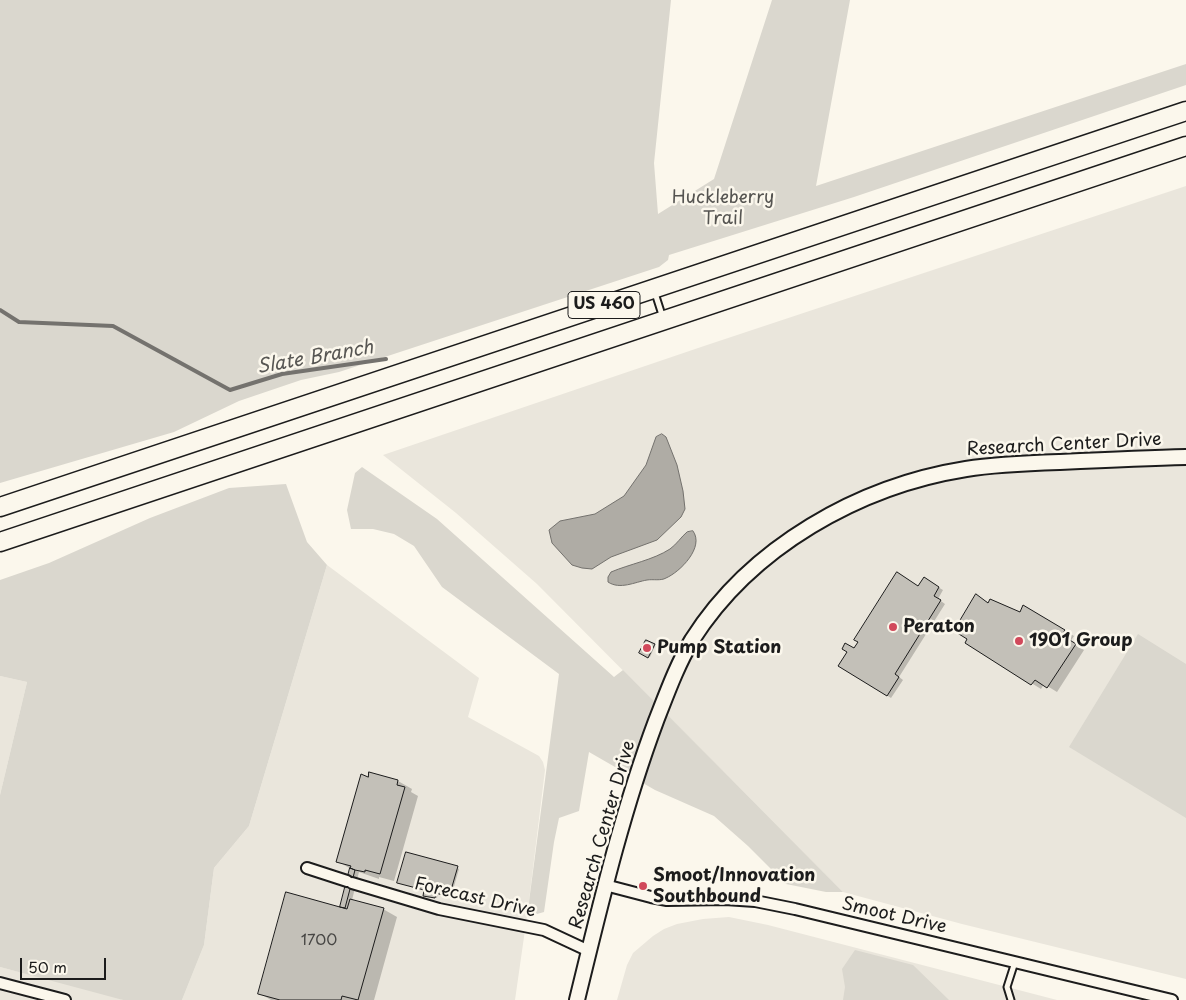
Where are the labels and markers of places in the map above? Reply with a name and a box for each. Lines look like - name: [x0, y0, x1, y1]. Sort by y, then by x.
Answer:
- place label: Peraton: [903, 616, 975, 638]
- marker: Peraton: [887, 621, 899, 633]
- place label: 1901 Group: [1029, 630, 1132, 652]
- marker: 1901 Group: [1013, 635, 1025, 647]
- place label: Pump Station: [657, 637, 781, 659]
- marker: Pump Station: [641, 642, 653, 654]
- place label: Smoot/Innovation Southbound: [653, 865, 815, 908]
- marker: Smoot/Innovation Southbound: [637, 880, 649, 892]

